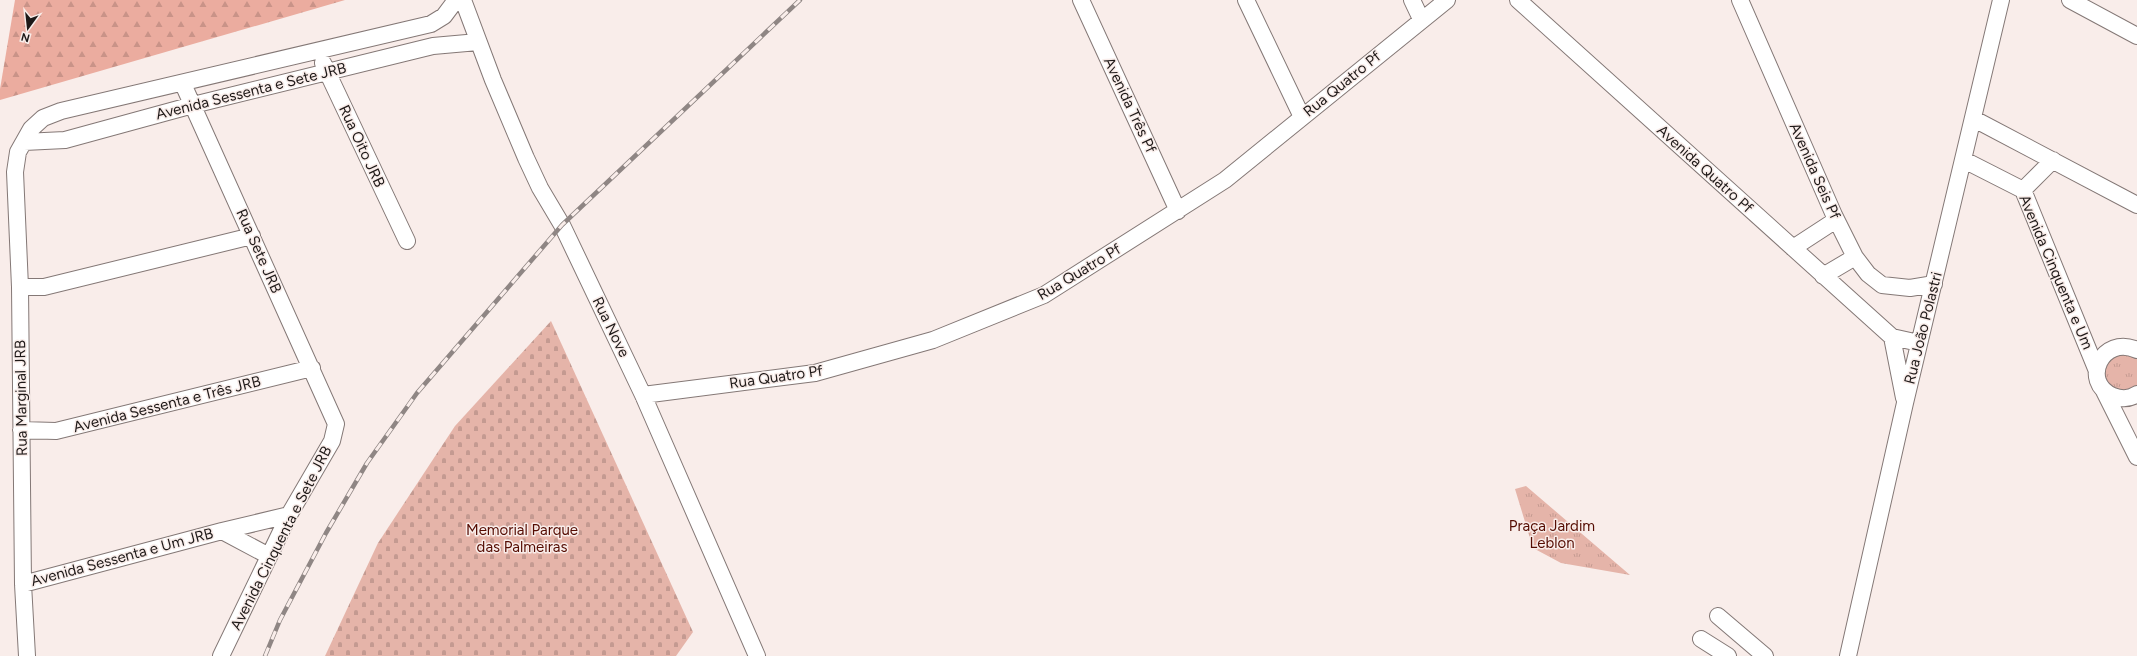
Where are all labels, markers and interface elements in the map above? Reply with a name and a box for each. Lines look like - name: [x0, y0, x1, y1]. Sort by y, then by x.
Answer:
- north arrow: [8, 8, 48, 48]
- text: N: [20, 30, 31, 45]
- street label: Rua Quatro Pf: [1300, 47, 1385, 121]
- street label: Avenida Três Pf: [1100, 54, 1160, 156]
- street label: Avenida Sessenta e Sete JRB: [154, 59, 348, 123]
- street label: Rua Oito JRB: [335, 102, 389, 190]
- street label: Avenida Seis Pf: [1786, 120, 1844, 222]
- street label: Avenida Quatro Pf: [1653, 121, 1757, 217]
- street label: Avenida Cinquenta e Um: [2015, 192, 2097, 352]
- street label: Rua Sete JRB: [232, 206, 286, 296]
- street label: Rua Quatro Pf: [1034, 240, 1124, 304]
- street label: Rua João Polastri: [1900, 270, 1946, 386]
- street label: Rua Nove: [589, 294, 633, 360]
- street label: Rua Marginal JRB: [11, 340, 31, 456]
- street label: Rua Quatro Pf: [728, 361, 824, 392]
- street label: Avenida Sessenta e Três JRB: [71, 372, 263, 436]
- street label: Avenida Cinquenta e Sete JRB: [227, 443, 335, 633]
- park label: Praça Jardim Leblon: [1509, 517, 1595, 552]
- park label: Memorial Parque das Palmeiras: [466, 521, 578, 556]
- street label: Avenida Sessenta e Um JRB: [29, 524, 215, 590]

